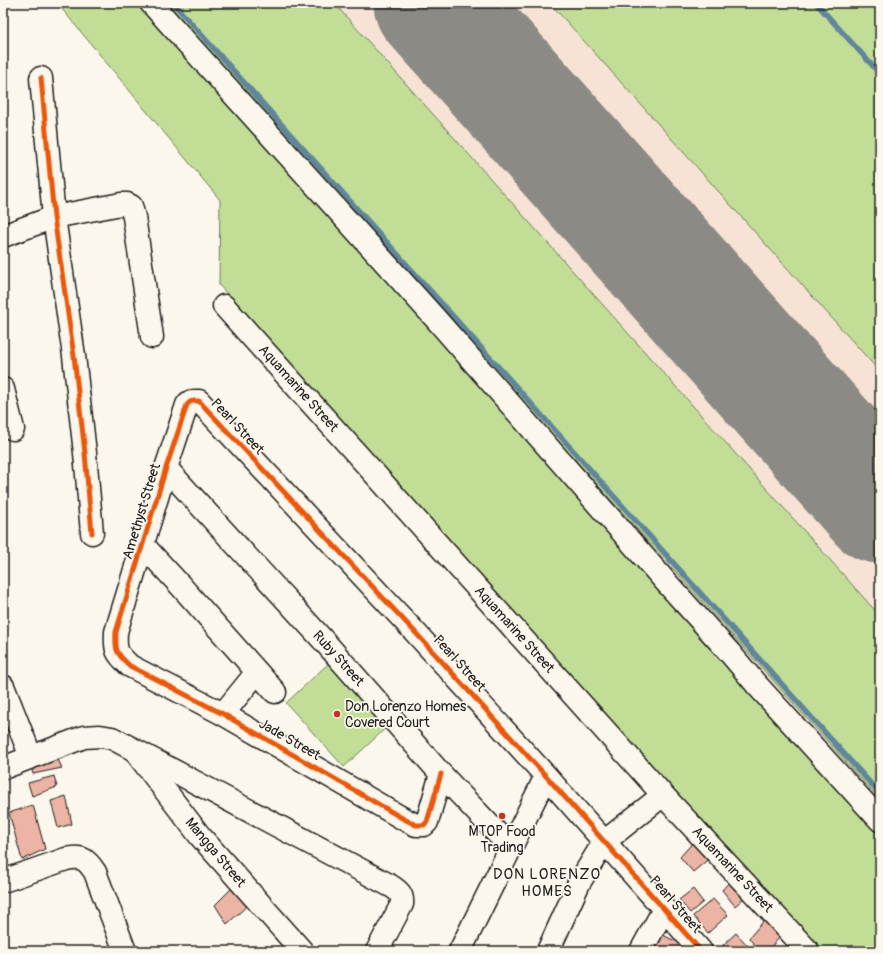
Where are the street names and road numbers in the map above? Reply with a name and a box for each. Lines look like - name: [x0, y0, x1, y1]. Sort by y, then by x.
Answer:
- street label: Aquamarine Street: [255, 341, 342, 436]
- street label: Pearl Street: [207, 395, 268, 458]
- street label: Amethyst Street: [119, 461, 164, 561]
- street label: Aquamarine Street: [471, 582, 558, 677]
- street label: Ruby Street: [309, 627, 368, 690]
- street label: Pearl Street: [430, 631, 490, 695]
- street label: Jade Street: [256, 715, 324, 764]
- street label: Mangga Street: [182, 814, 250, 891]
- street label: Aquamarine Street: [688, 823, 777, 916]
- street label: Pearl Street: [646, 872, 705, 937]

